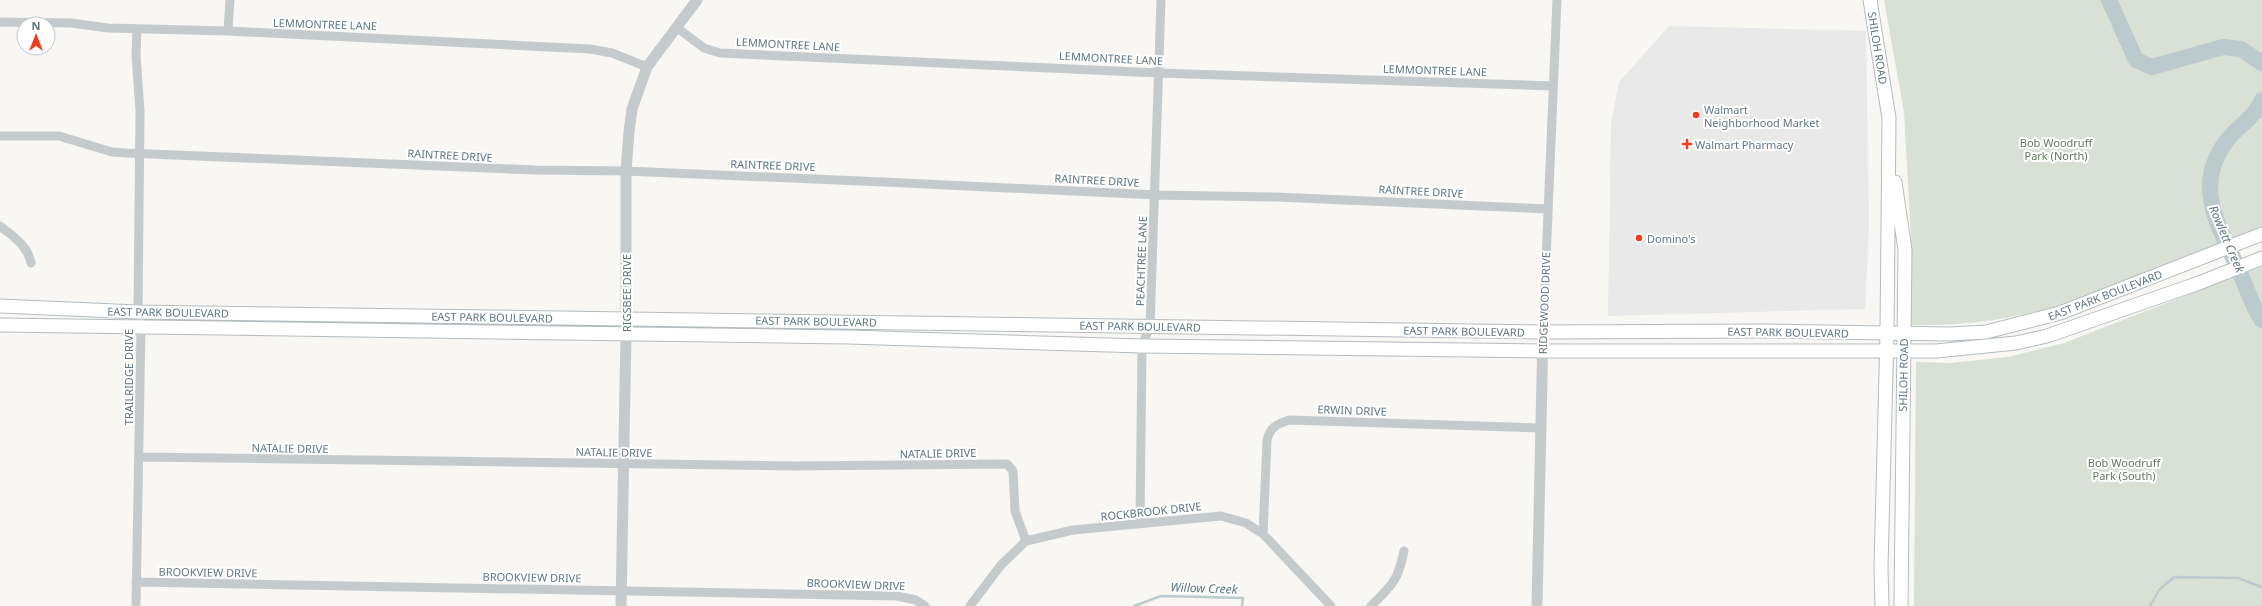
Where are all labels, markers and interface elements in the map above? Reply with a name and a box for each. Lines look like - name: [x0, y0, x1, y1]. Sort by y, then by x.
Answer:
- street label: SHILOH ROAD: [1865, 11, 1891, 85]
- street label: LEMMONTREE LANE: [273, 15, 377, 33]
- north arrow: [16, 16, 56, 56]
- text: N: [32, 18, 40, 33]
- street label: LEMMONTREE LANE: [736, 34, 840, 54]
- street label: LEMMONTREE LANE: [1059, 48, 1163, 68]
- street label: LEMMONTREE LANE: [1383, 61, 1487, 79]
- place label: Walmart Neighborhood Market: [1704, 102, 1819, 130]
- marker: Walmart Neighborhood Market: [1691, 110, 1701, 120]
- park label: Bob Woodruff Park (North): [2020, 135, 2094, 163]
- place label: Walmart Pharmacy: [1695, 137, 1794, 152]
- marker: Walmart Pharmacy: [1682, 139, 1692, 149]
- street label: RAINTREE DRIVE: [407, 145, 493, 165]
- street label: RAINTREE DRIVE: [730, 156, 816, 174]
- street label: RAINTREE DRIVE: [1054, 170, 1140, 190]
- street label: RAINTREE DRIVE: [1378, 181, 1464, 201]
- water label: Rowlett Creek: [2205, 203, 2249, 276]
- street label: PEACHTREE LANE: [1132, 216, 1150, 306]
- place label: Domino's: [1647, 231, 1696, 246]
- marker: Domino's: [1634, 233, 1644, 243]
- street label: RIDGEWOOD DRIVE: [1535, 252, 1553, 354]
- street label: RIGSBEE DRIVE: [619, 254, 634, 332]
- street label: EAST PARK BOULEVARD: [2046, 266, 2164, 324]
- street label: EAST PARK BOULEVARD: [107, 303, 229, 321]
- street label: EAST PARK BOULEVARD: [431, 308, 553, 326]
- street label: EAST PARK BOULEVARD: [755, 312, 877, 330]
- street label: EAST PARK BOULEVARD: [1079, 317, 1201, 335]
- street label: EAST PARK BOULEVARD: [1403, 322, 1525, 340]
- street label: EAST PARK BOULEVARD: [1727, 323, 1849, 341]
- street label: TRAILRIDGE DRIVE: [121, 329, 136, 425]
- street label: SHILOH ROAD: [1895, 338, 1911, 412]
- street label: ERWIN DRIVE: [1317, 401, 1387, 419]
- street label: NATALIE DRIVE: [251, 440, 329, 456]
- street label: NATALIE DRIVE: [575, 444, 653, 460]
- street label: NATALIE DRIVE: [899, 445, 977, 461]
- park label: Bob Woodruff Park (South): [2088, 455, 2162, 483]
- street label: ROCKBROOK DRIVE: [1100, 498, 1202, 524]
- street label: BROOKVIEW DRIVE: [158, 564, 258, 580]
- street label: BROOKVIEW DRIVE: [482, 569, 582, 585]
- street label: BROOKVIEW DRIVE: [806, 575, 906, 593]
- water label: Willow Creek: [1170, 578, 1239, 598]

